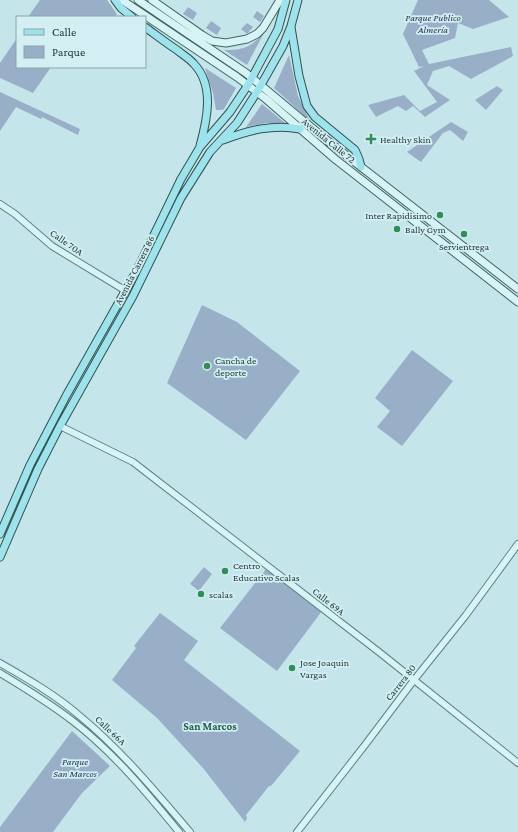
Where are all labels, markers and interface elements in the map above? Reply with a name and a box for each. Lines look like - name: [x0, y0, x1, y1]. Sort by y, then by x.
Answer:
- park label: Parque Publico Almería: [405, 12, 461, 35]
- legend: [16, 16, 146, 68]
- text: Calle: [52, 25, 76, 39]
- text: Parque: [52, 45, 85, 59]
- street label: Avenida Calle 72: [300, 115, 358, 165]
- marker: Healthy Skin: [365, 133, 377, 145]
- place label: Healthy Skin: [380, 134, 431, 145]
- place label: Inter Rapidisimo: [365, 210, 432, 221]
- marker: Inter Rapidisimo: [435, 210, 445, 220]
- marker: Bally Gym: [392, 224, 402, 234]
- place label: Bally Gym: [405, 224, 446, 235]
- street label: Calle 70A: [48, 227, 86, 258]
- marker: Servientrega: [459, 229, 469, 239]
- street label: Avenida Carrera 86: [112, 234, 157, 307]
- place label: Servientrega: [439, 241, 489, 252]
- place label: Cancha de deporte: [215, 355, 257, 378]
- marker: Cancha de deporte: [202, 361, 212, 371]
- place label: Centro Educativo Scalas: [233, 560, 300, 583]
- marker: Centro Educativo Scalas: [220, 566, 230, 576]
- street label: Calle 69A: [311, 586, 347, 617]
- marker: scalas: [196, 589, 206, 599]
- place label: scalas: [209, 589, 233, 600]
- place label: Jose Joaquin Vargas: [299, 657, 350, 680]
- street label: Carrera 80: [383, 662, 418, 703]
- marker: Jose Joaquin Vargas: [287, 663, 297, 673]
- street label: Calle 66A: [93, 713, 128, 747]
- district label: San Marcos: [183, 720, 237, 732]
- park label: Parque San Marcos: [53, 756, 98, 779]

